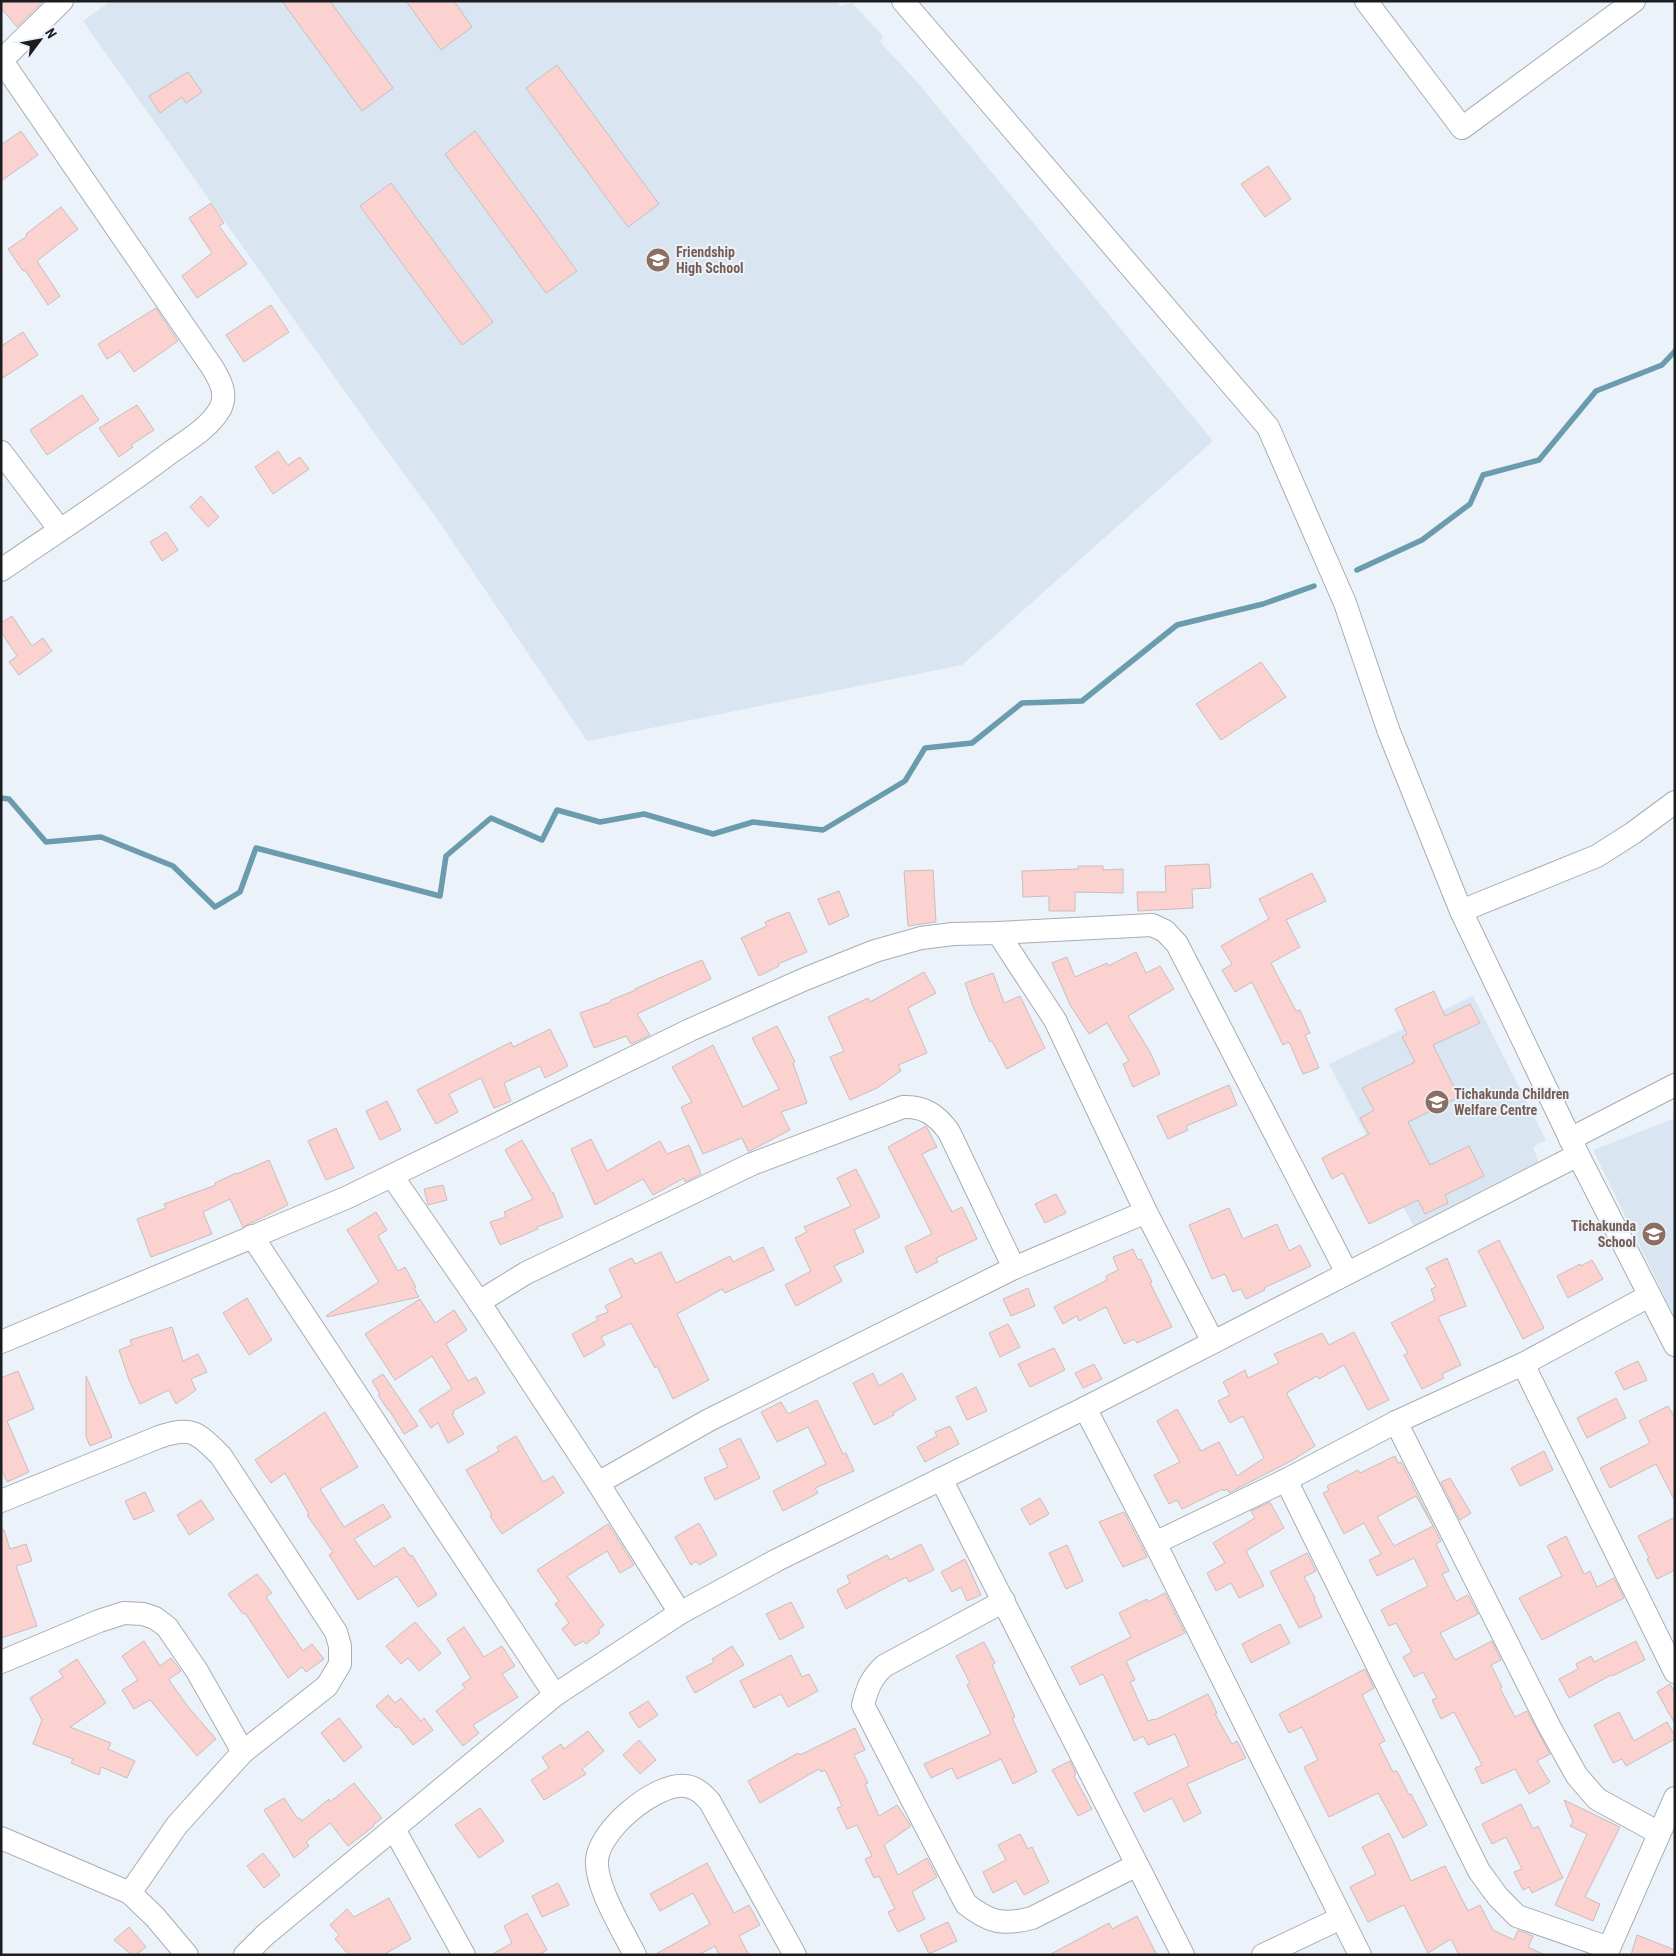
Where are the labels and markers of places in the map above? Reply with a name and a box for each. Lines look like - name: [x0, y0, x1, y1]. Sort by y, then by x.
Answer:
- place label: Friendship High School: [676, 244, 744, 276]
- school or university icon: Friendship High School: [645, 247, 671, 273]
- place label: Tichakunda Children Welfare Centre: [1454, 1086, 1569, 1118]
- school or university icon: Tichakunda Children Welfare Centre: [1424, 1089, 1450, 1115]
- place label: Tichakunda School: [1571, 1218, 1636, 1250]
- school or university icon: Tichakunda School: [1641, 1221, 1667, 1247]

